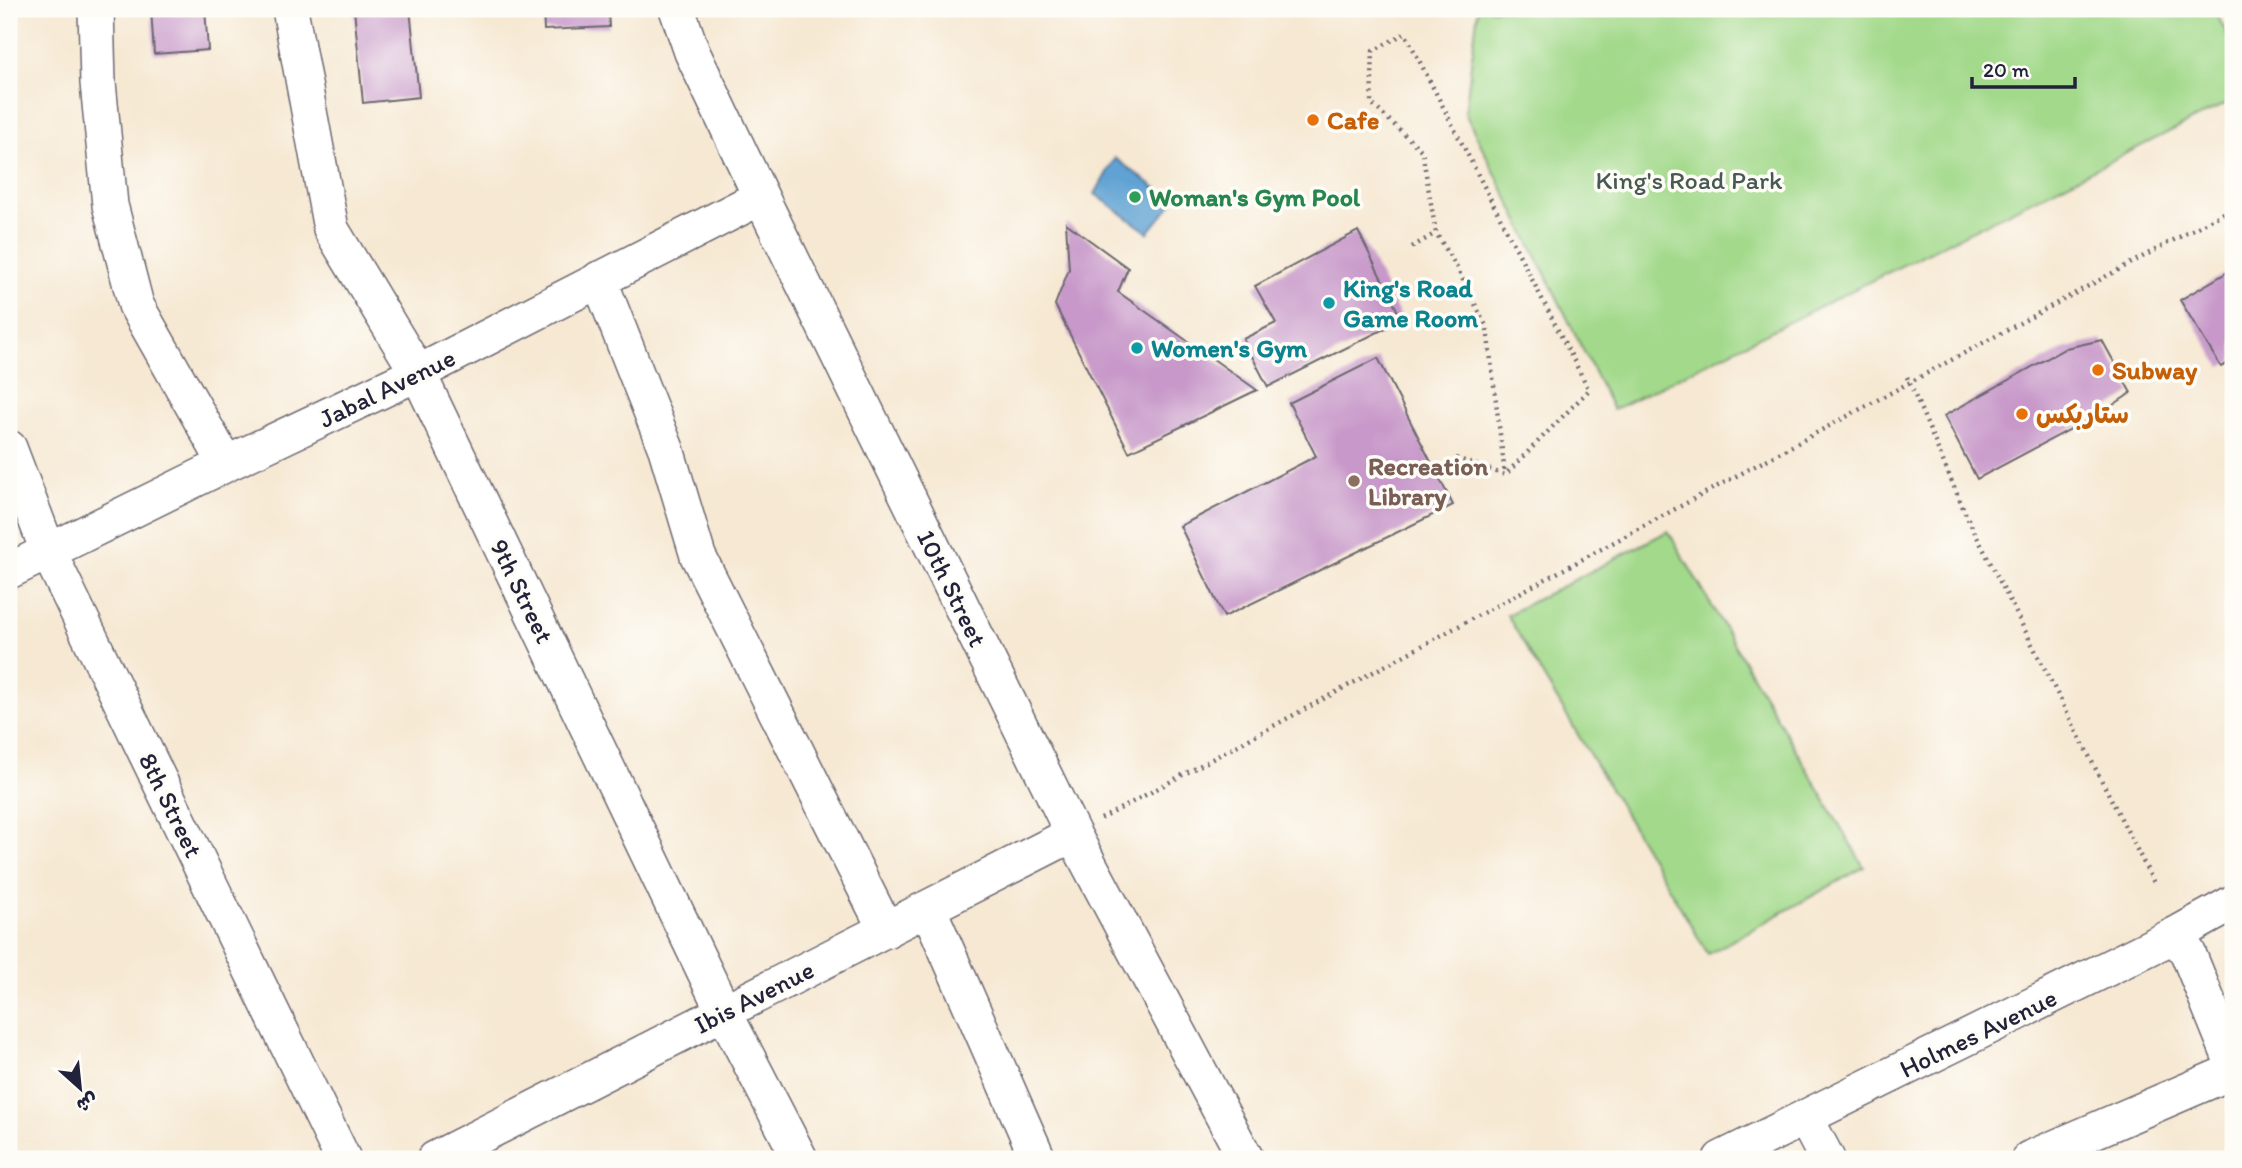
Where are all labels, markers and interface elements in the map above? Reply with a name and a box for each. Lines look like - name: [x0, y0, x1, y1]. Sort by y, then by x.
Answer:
- scale bar: [1972, 46, 2076, 90]
- text: 20 m: [1983, 57, 2030, 82]
- place label: Cafe: [1327, 104, 1379, 136]
- marker: Cafe: [1305, 112, 1321, 128]
- park label: King's Road Park: [1595, 164, 1783, 196]
- place label: Woman's Gym Pool: [1149, 181, 1361, 213]
- marker: Woman's Gym Pool: [1127, 189, 1143, 205]
- place label: King's Road Game Room: [1343, 272, 1479, 334]
- marker: King's Road Game Room: [1321, 295, 1337, 311]
- place label: Women's Gym: [1151, 332, 1308, 364]
- marker: Women's Gym: [1129, 340, 1145, 356]
- street label: Jabal Avenue: [314, 341, 460, 435]
- place label: Subway: [2112, 354, 2198, 386]
- marker: Subway: [2090, 362, 2106, 378]
- place label: ستاربكس: [2036, 398, 2129, 430]
- marker: ستاربكس: [2014, 406, 2030, 422]
- place label: Recreation Library: [1368, 450, 1488, 512]
- marker: Recreation Library: [1346, 473, 1362, 489]
- street label: 10th Street: [910, 524, 994, 652]
- street label: 9th Street: [483, 534, 561, 648]
- street label: 8th Street: [132, 747, 210, 863]
- street label: Ibis Avenue: [689, 953, 819, 1041]
- street label: Holmes Avenue: [1894, 981, 2062, 1085]
- north arrow: [46, 1052, 116, 1122]
- text: ش: [73, 1088, 102, 1118]

